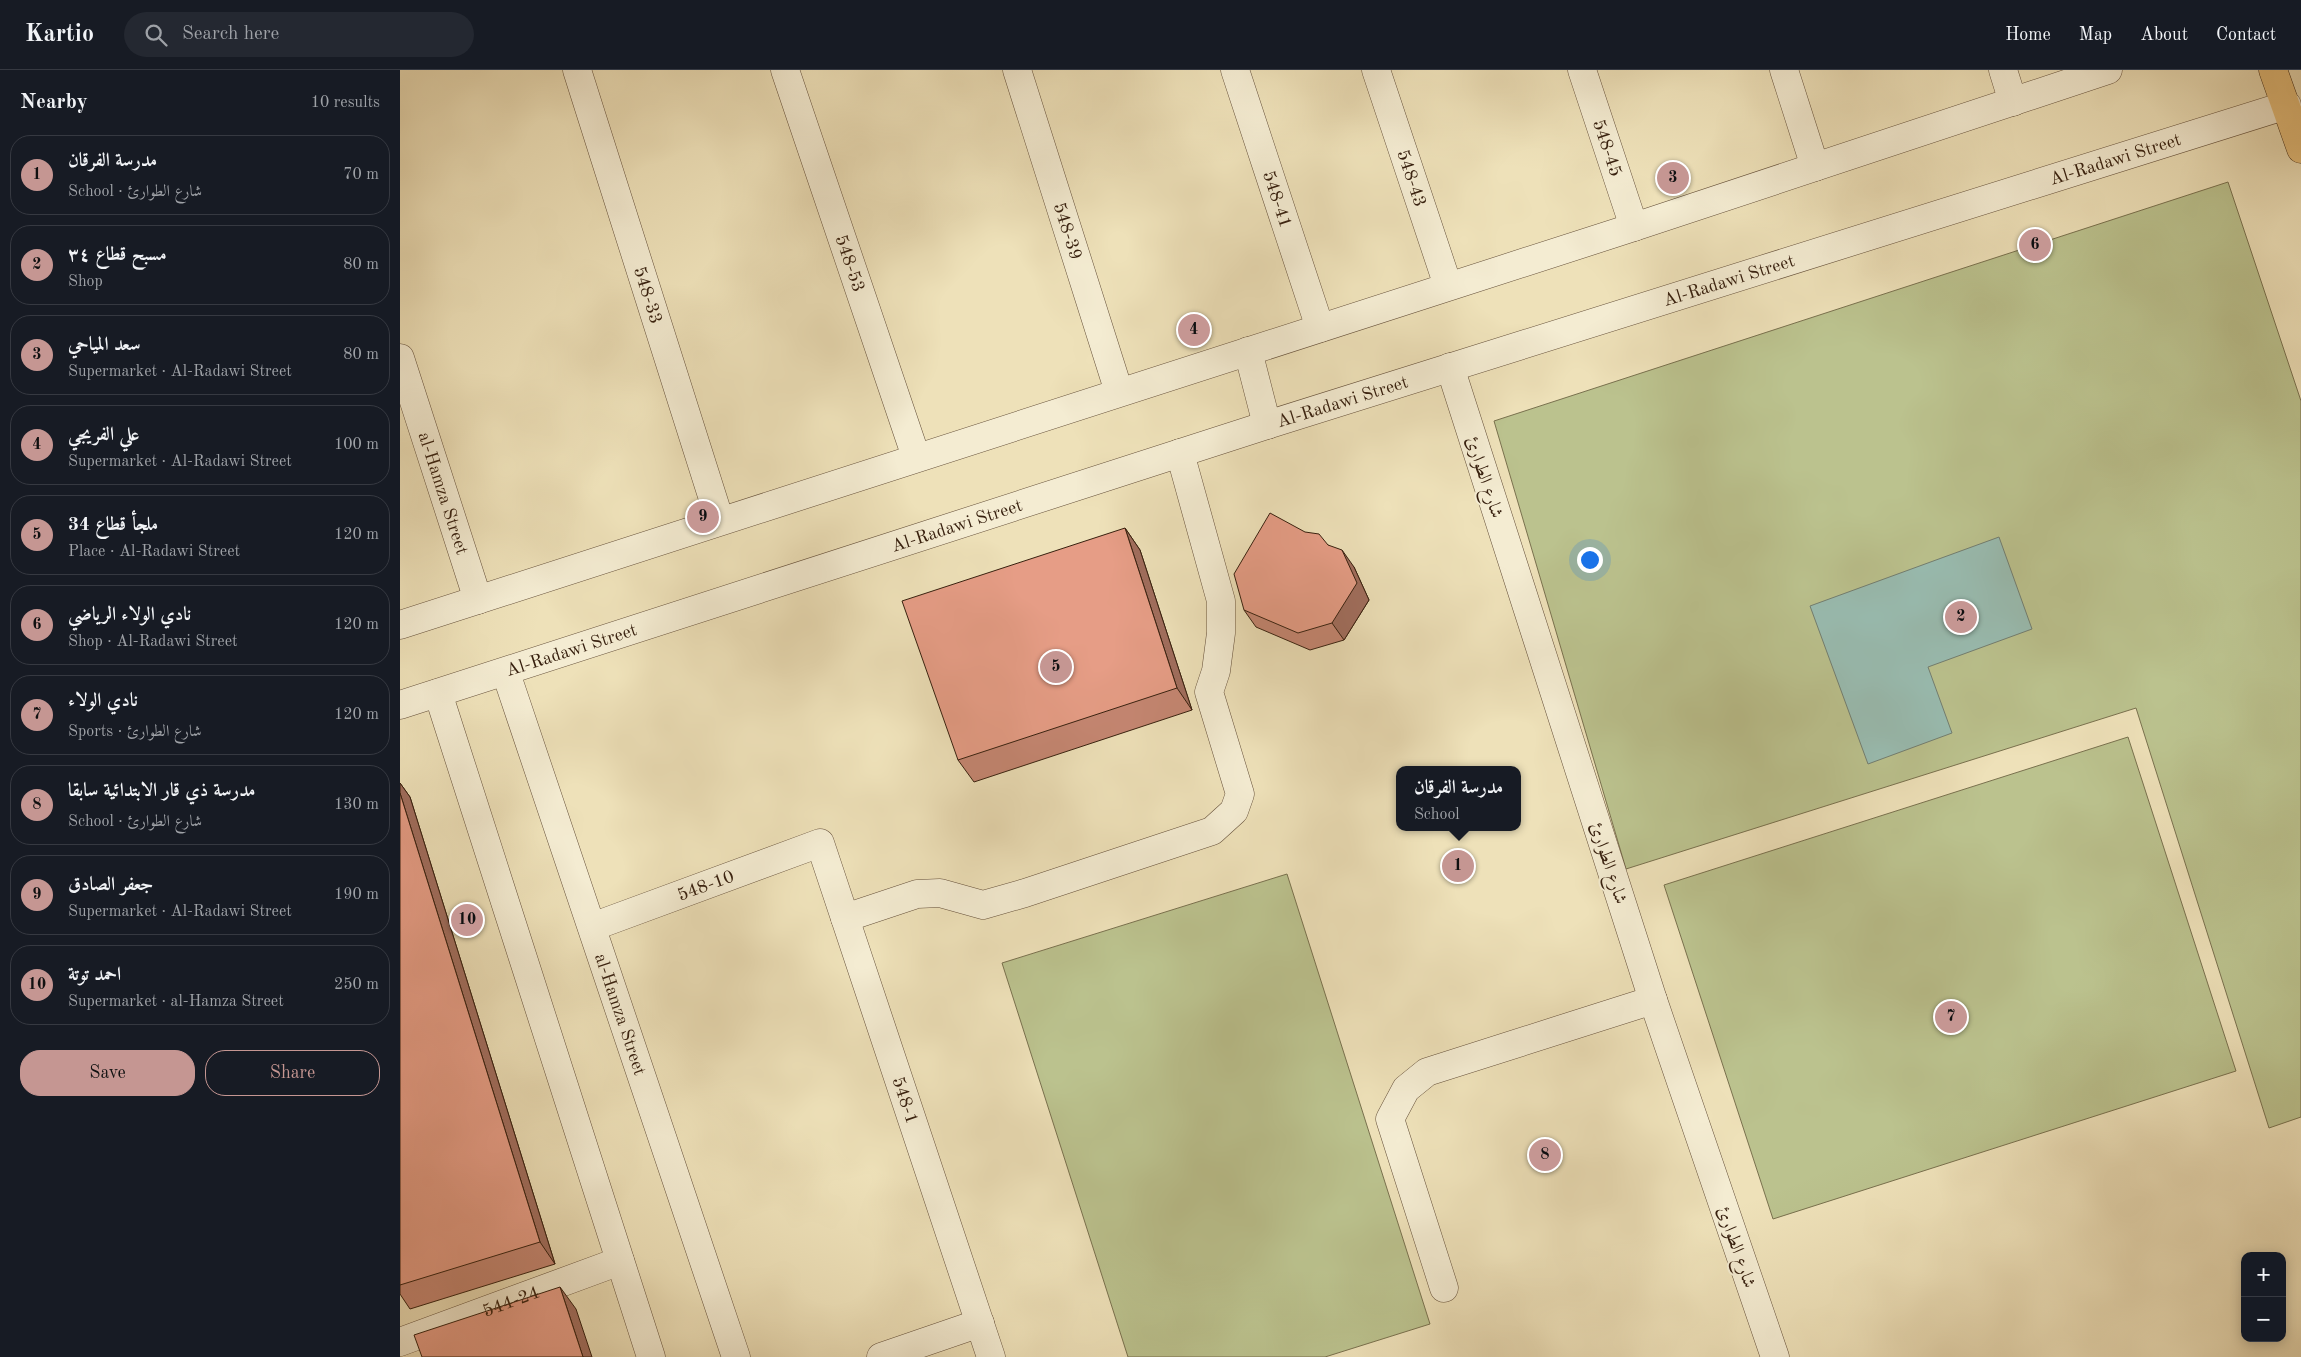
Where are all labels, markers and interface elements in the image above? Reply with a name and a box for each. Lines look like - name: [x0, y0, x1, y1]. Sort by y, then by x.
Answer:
- search box: [124, 12, 474, 57]
- icon: search: [142, 21, 170, 49]
- text: Kartio: [25, 23, 94, 47]
- text: Search here: [182, 25, 279, 44]
- text: Home: [2005, 26, 2051, 44]
- text: Map: [2079, 26, 2112, 44]
- text: About: [2140, 26, 2188, 44]
- text: Contact: [2216, 26, 2276, 44]
- text: Nearby: [20, 92, 88, 113]
- text: 10 results: [311, 95, 380, 111]
- street label: 548-45: [1589, 117, 1625, 179]
- street label: Al-Radawi Street: [2048, 131, 2183, 189]
- street label: 548-43: [1393, 148, 1429, 209]
- text: مدرسة الفرقان: [68, 152, 157, 171]
- pin: 3: [1657, 159, 1689, 197]
- text: 1: [32, 167, 42, 183]
- text: 70 m: [343, 167, 379, 183]
- street label: 548-41: [1259, 169, 1294, 230]
- text: School · شارع الطوارئ: [68, 184, 202, 200]
- street label: 548-39: [1050, 201, 1085, 262]
- pin: 6: [2019, 226, 2051, 264]
- street label: 548-53: [831, 233, 867, 294]
- text: مسبح قطاع ٣٤: [68, 246, 167, 265]
- street label: Al-Radawi Street: [1661, 252, 1797, 310]
- text: 2: [32, 257, 42, 273]
- text: 80 m: [343, 257, 379, 273]
- street label: 548-33: [630, 264, 665, 326]
- text: Shop: [68, 274, 103, 290]
- pin: 4: [1178, 311, 1210, 349]
- text: سعد المياحي: [68, 336, 141, 355]
- text: 3: [32, 347, 42, 363]
- text: 80 m: [343, 347, 379, 363]
- text: Supermarket · Al-Radawi Street: [68, 364, 292, 380]
- street label: Al-Radawi Street: [1275, 373, 1410, 431]
- text: علي الفريجي: [68, 426, 139, 445]
- street label: al-Hamza Street: [414, 430, 471, 557]
- street label: شارع الطوارئ: [1458, 434, 1506, 522]
- text: 4: [32, 437, 42, 453]
- text: 100 m: [334, 437, 379, 453]
- text: Supermarket · Al-Radawi Street: [68, 454, 292, 470]
- street label: Al-Radawi Street: [889, 497, 1025, 556]
- pin: 9: [687, 498, 719, 536]
- text: ملجأ قطاع 34: [68, 516, 158, 535]
- text: 5: [32, 527, 42, 543]
- text: 120 m: [334, 527, 379, 543]
- text: Place · Al-Radawi Street: [68, 544, 240, 560]
- your location: [1577, 547, 1603, 573]
- pin: 2: [1945, 598, 1977, 636]
- text: نادي الولاء الرياضي: [68, 606, 191, 625]
- text: 6: [32, 617, 42, 633]
- text: 120 m: [334, 617, 379, 633]
- street label: Al-Radawi Street: [504, 621, 639, 680]
- text: Shop · Al-Radawi Street: [68, 634, 238, 650]
- pin: 5: [1040, 648, 1072, 686]
- text: نادي الولاء: [68, 692, 138, 711]
- text: 7: [32, 707, 42, 723]
- text: 120 m: [334, 707, 379, 723]
- text: Sports · شارع الطوارئ: [68, 724, 202, 740]
- popup: [1396, 766, 1521, 831]
- text: مدرسة الفرقان: [1414, 779, 1503, 798]
- text: مدرسة ذي قار الابتدائية سابقا: [68, 782, 256, 801]
- text: 8: [32, 797, 42, 813]
- text: 130 m: [334, 797, 379, 813]
- text: School: [1414, 807, 1460, 823]
- text: School · شارع الطوارئ: [68, 814, 202, 830]
- street label: شارع الطوارئ: [1582, 820, 1630, 908]
- pin: 1: [1442, 847, 1474, 885]
- street label: 548-10: [675, 867, 737, 905]
- text: جعفر الصادق: [68, 876, 154, 895]
- text: 9: [32, 887, 42, 903]
- text: 190 m: [334, 887, 379, 903]
- pin: 10: [451, 901, 483, 939]
- text: Supermarket · Al-Radawi Street: [68, 904, 292, 920]
- street label: al-Hamza Street: [591, 951, 649, 1078]
- text: احمد توتة: [68, 966, 121, 985]
- text: 10: [28, 977, 46, 993]
- text: 250 m: [334, 977, 379, 993]
- text: Supermarket · al-Hamza Street: [68, 994, 284, 1010]
- pin: 7: [1935, 998, 1967, 1036]
- button: Save: [20, 1050, 195, 1096]
- button: Share: [205, 1050, 380, 1096]
- street label: 548-1: [888, 1075, 921, 1126]
- pin: 8: [1529, 1136, 1561, 1174]
- street label: شارع الطوارئ: [1709, 1205, 1758, 1292]
- map controls: [2241, 1252, 2286, 1342]
- button: +: [2241, 1252, 2286, 1297]
- street label: 544-24: [480, 1284, 542, 1321]
- button: −: [2241, 1297, 2286, 1342]

